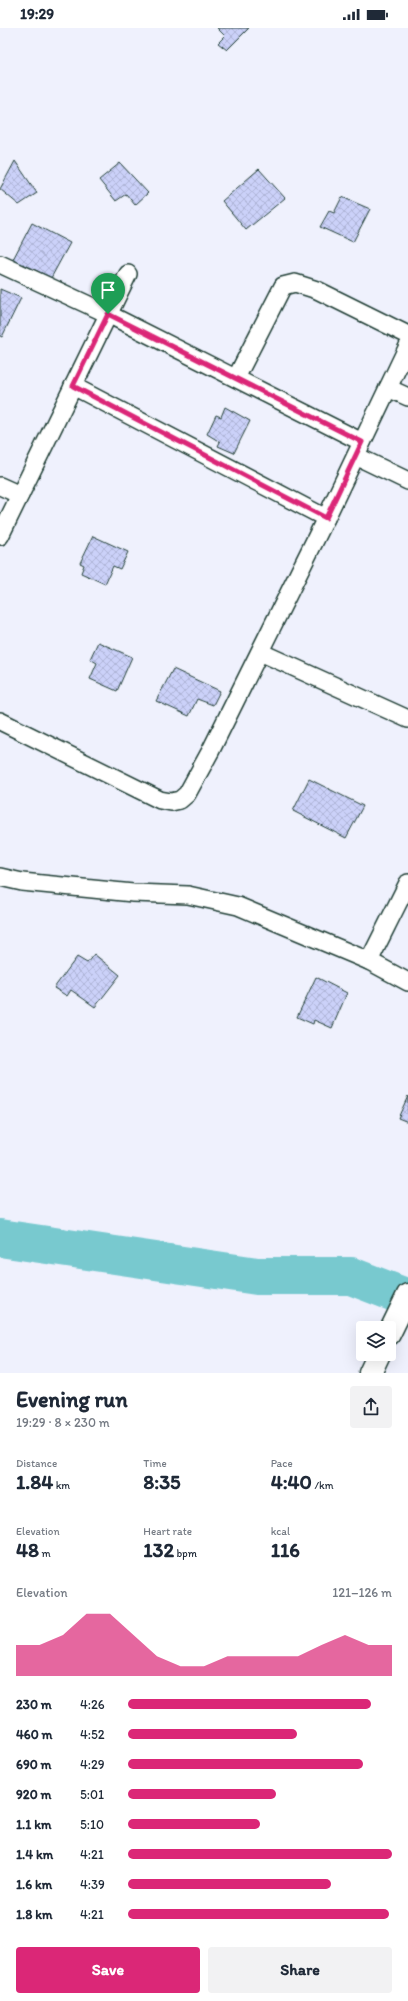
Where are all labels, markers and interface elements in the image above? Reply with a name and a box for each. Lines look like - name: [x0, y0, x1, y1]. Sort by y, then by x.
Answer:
- text: 19:29: [20, 5, 54, 23]
- pin: [91, 273, 125, 314]
- icon: arrive: [97, 279, 119, 301]
- map controls: [356, 1321, 396, 1361]
- button: layers: [356, 1321, 396, 1361]
- text: Evening run: [16, 1386, 128, 1413]
- button: share: [350, 1386, 392, 1428]
- text: 19:29 · 8 × 230 m: [16, 1415, 110, 1430]
- text: Distance: [16, 1457, 57, 1470]
- text: Time: [143, 1457, 167, 1470]
- text: Pace: [271, 1457, 293, 1470]
- text: 1.84: [16, 1470, 53, 1494]
- text: 8:35: [143, 1470, 181, 1494]
- text: 4:40: [271, 1470, 312, 1494]
- text: km: [53, 1479, 70, 1492]
- text: /km: [312, 1479, 334, 1492]
- text: Elevation: [16, 1525, 60, 1538]
- text: Heart rate: [143, 1525, 192, 1538]
- text: kcal: [271, 1525, 290, 1538]
- text: 48: [16, 1538, 39, 1562]
- text: 132: [143, 1538, 174, 1562]
- text: 116: [271, 1538, 300, 1562]
- text: m: [39, 1547, 51, 1560]
- text: bpm: [174, 1547, 197, 1560]
- text: Elevation: [16, 1585, 68, 1600]
- text: 121–126 m: [332, 1585, 392, 1600]
- text: 230 m: [16, 1697, 52, 1712]
- text: 4:26: [80, 1697, 105, 1712]
- text: 460 m: [16, 1727, 53, 1742]
- text: 4:52: [80, 1727, 105, 1742]
- text: 690 m: [16, 1757, 52, 1772]
- text: 4:29: [80, 1757, 105, 1772]
- text: 920 m: [16, 1787, 52, 1802]
- text: 5:01: [80, 1787, 104, 1802]
- text: 1.1 km: [16, 1817, 51, 1832]
- text: 5:10: [80, 1817, 104, 1832]
- text: 1.4 km: [16, 1847, 53, 1862]
- text: 4:21: [80, 1847, 104, 1862]
- text: 1.6 km: [16, 1877, 52, 1892]
- text: 4:39: [80, 1877, 105, 1892]
- text: 1.8 km: [16, 1907, 52, 1922]
- text: 4:21: [80, 1907, 104, 1922]
- button: Save: [16, 1947, 200, 1993]
- button: Share: [208, 1947, 392, 1993]

